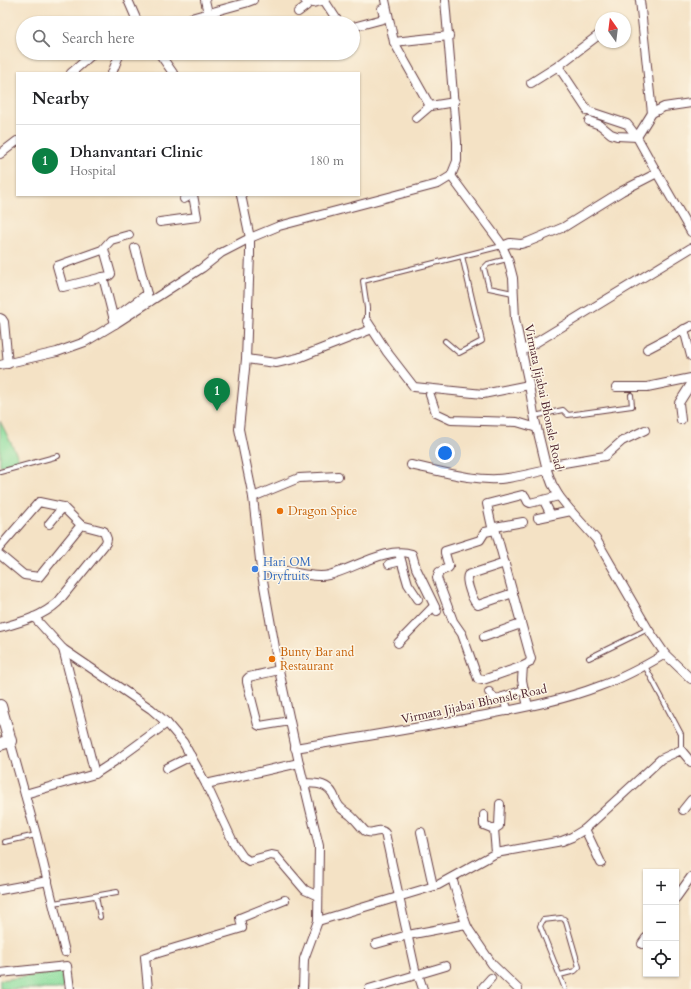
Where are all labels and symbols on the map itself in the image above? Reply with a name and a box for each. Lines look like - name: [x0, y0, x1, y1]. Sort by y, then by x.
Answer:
- north arrow: [595, 12, 631, 48]
- street label: Virmata Jijabai Bhonsle Road: [521, 323, 567, 472]
- pin: 1: [204, 378, 230, 411]
- your location: [435, 443, 455, 463]
- place label: Dragon Spice: [288, 503, 357, 519]
- marker: Dragon Spice: [275, 506, 285, 516]
- place label: Hari OM Dryfruits: [263, 554, 312, 584]
- marker: Hari OM Dryfruits: [250, 564, 260, 574]
- place label: Bunty Bar and Restaurant: [280, 644, 355, 674]
- marker: Bunty Bar and Restaurant: [267, 654, 277, 664]
- street label: Virmata Jijabai Bhonsle Road: [400, 681, 549, 727]

